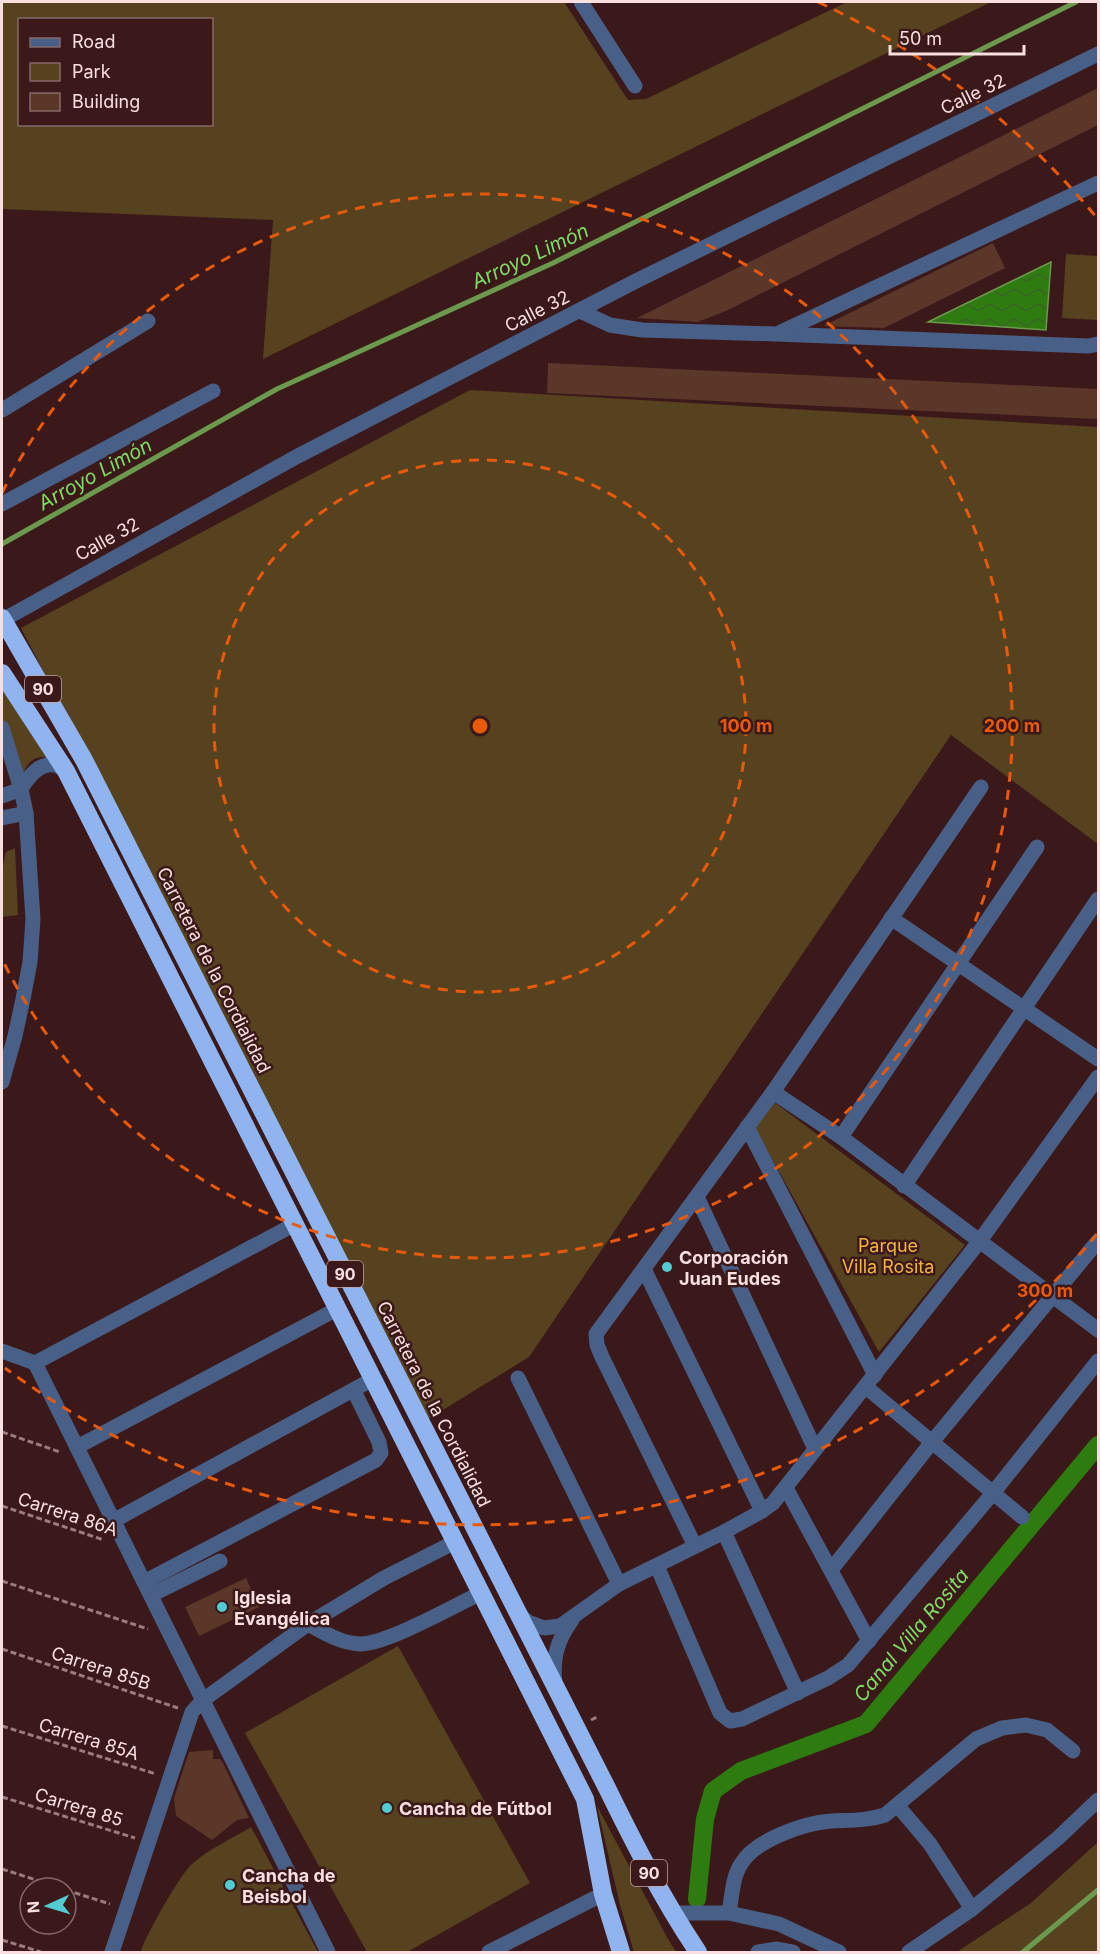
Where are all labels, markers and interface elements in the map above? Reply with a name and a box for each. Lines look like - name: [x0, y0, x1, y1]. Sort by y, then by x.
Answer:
- legend: [18, 18, 213, 126]
- scale bar: [890, 18, 1024, 56]
- text: 50 m: [899, 28, 942, 49]
- text: Road: [72, 31, 115, 52]
- text: Park: [72, 61, 111, 82]
- street label: Calle 32: [937, 69, 1009, 119]
- text: Building: [72, 91, 140, 112]
- water label: Arroyo Limón: [467, 218, 592, 294]
- street label: Calle 32: [501, 286, 573, 336]
- water label: Arroyo Limón: [33, 433, 156, 516]
- street label: Calle 32: [71, 513, 143, 565]
- road number: 90: [25, 676, 61, 702]
- text: 100 m: [720, 715, 772, 736]
- text: 200 m: [984, 715, 1040, 736]
- centre of rings: [470, 716, 490, 736]
- street label: Carretera de la Cordialidad: [153, 864, 275, 1076]
- park label: Parque Villa Rosita: [842, 1235, 934, 1277]
- place label: Corporación Juan Eudes: [679, 1247, 788, 1289]
- marker: Corporación Juan Eudes: [660, 1260, 674, 1274]
- road number: 90: [327, 1261, 363, 1287]
- text: 300 m: [1017, 1280, 1073, 1301]
- street label: Carretera de la Cordialidad: [373, 1298, 495, 1510]
- street label: Carrera 86A: [15, 1488, 121, 1540]
- water label: Canal Villa Rosita: [848, 1564, 974, 1706]
- place label: Iglesia Evangélica: [234, 1587, 330, 1629]
- marker: Iglesia Evangélica: [215, 1600, 229, 1614]
- street label: Carrera 85B: [49, 1642, 153, 1694]
- street label: Carrera 85A: [36, 1714, 142, 1764]
- street label: Carrera 85: [32, 1784, 126, 1830]
- place label: Cancha de Fútbol: [399, 1798, 552, 1819]
- marker: Cancha de Fútbol: [380, 1801, 394, 1815]
- road number: 90: [631, 1860, 667, 1886]
- place label: Cancha de Beisbol: [242, 1865, 336, 1907]
- north arrow: [18, 1876, 78, 1936]
- marker: Cancha de Beisbol: [223, 1878, 237, 1892]
- text: N: [23, 1900, 43, 1914]

